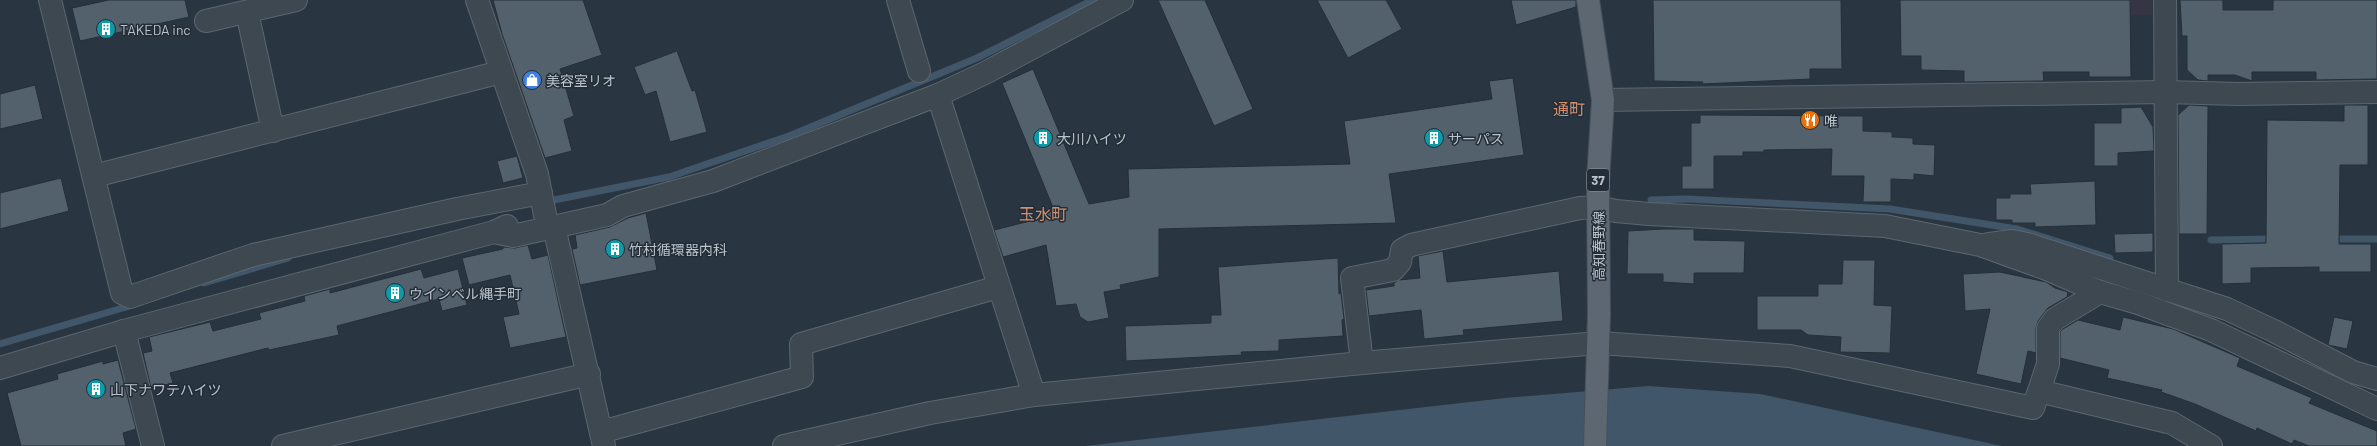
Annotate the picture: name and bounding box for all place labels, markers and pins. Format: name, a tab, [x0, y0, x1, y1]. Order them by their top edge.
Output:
building icon: TAKEDA inc	[95, 18, 117, 40]
place label: TAKEDA inc	[120, 21, 191, 38]
shop icon: 美容室リオ	[521, 69, 543, 91]
place label: 美容室リオ	[546, 72, 616, 89]
restaurant icon: 唯	[1799, 109, 1821, 131]
place label: 唯	[1824, 112, 1838, 129]
building icon: 大川ハイツ	[1032, 127, 1054, 149]
building icon: サーパス	[1423, 127, 1445, 149]
place label: 大川ハイツ	[1057, 130, 1127, 147]
place label: サーパス	[1448, 130, 1504, 147]
building icon: 竹村循環器内科	[604, 238, 626, 260]
place label: 竹村循環器内科	[629, 241, 727, 258]
building icon: ウインベル縄手町	[384, 282, 406, 304]
place label: ウインベル縄手町	[409, 285, 521, 302]
building icon: 山下ナワテハイツ	[85, 378, 107, 400]
place label: 山下ナワテハイツ	[110, 381, 221, 398]

